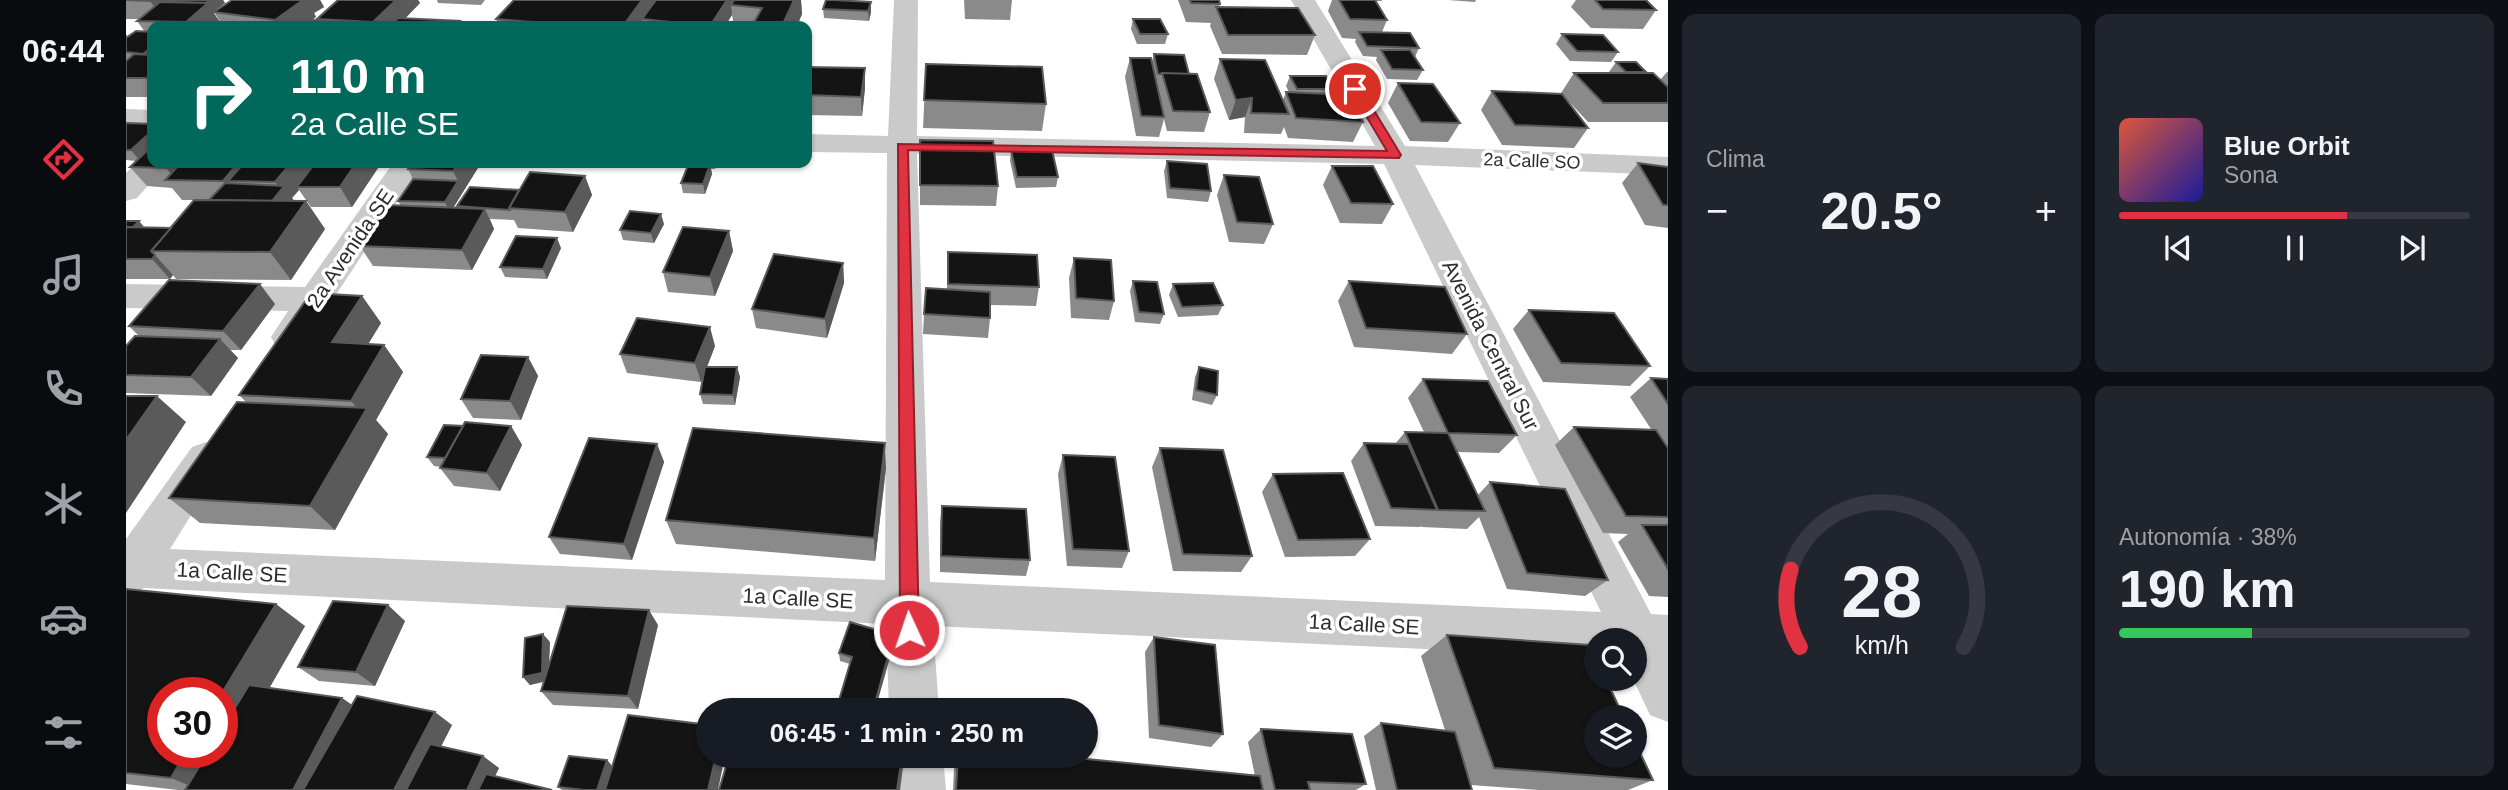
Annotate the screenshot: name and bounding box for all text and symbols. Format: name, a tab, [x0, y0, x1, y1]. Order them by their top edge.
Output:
text: 06:44	[22, 33, 104, 69]
icon: right	[175, 49, 266, 140]
text: 110 m	[290, 49, 426, 103]
pin	[1325, 59, 1385, 119]
icon: arrive	[1336, 70, 1374, 108]
text: 2a Calle SE	[290, 106, 459, 142]
text: Blue Orbit	[2224, 131, 2350, 161]
icon: directions	[39, 135, 88, 184]
text: Clima	[1706, 146, 1765, 172]
street label: 2a Calle SO	[1483, 149, 1581, 173]
text: Sona	[2224, 162, 2278, 188]
text: 20.5°	[1820, 182, 1943, 240]
street label: 2a Avenida SE	[302, 185, 398, 311]
text: −	[1706, 190, 1728, 232]
text: +	[2035, 190, 2057, 232]
icon: previous	[2159, 229, 2197, 267]
icon: pause	[2276, 229, 2314, 267]
icon: next	[2393, 229, 2431, 267]
icon: music	[39, 250, 88, 299]
street label: Avenida Central Sur	[1438, 256, 1544, 434]
icon: phone	[39, 364, 88, 413]
icon: climate	[39, 479, 88, 528]
text: Autonomía · 38%	[2119, 524, 2297, 550]
text: 28	[1841, 551, 1922, 632]
street label: 1a Calle SE	[176, 558, 288, 586]
text: 190 km	[2119, 560, 2295, 618]
street label: 1a Calle SE	[742, 584, 854, 612]
position arrow	[872, 593, 946, 667]
icon: car	[39, 594, 88, 643]
street label: 1a Calle SE	[1308, 610, 1420, 638]
map controls	[1584, 628, 1647, 768]
button: search	[1584, 628, 1647, 691]
text: km/h	[1854, 631, 1909, 659]
speed limit sign: 30	[147, 677, 238, 768]
button: layers	[1584, 705, 1647, 768]
icon: filters	[39, 708, 88, 757]
text: 06:45 · 1 min · 250 m	[770, 718, 1024, 748]

